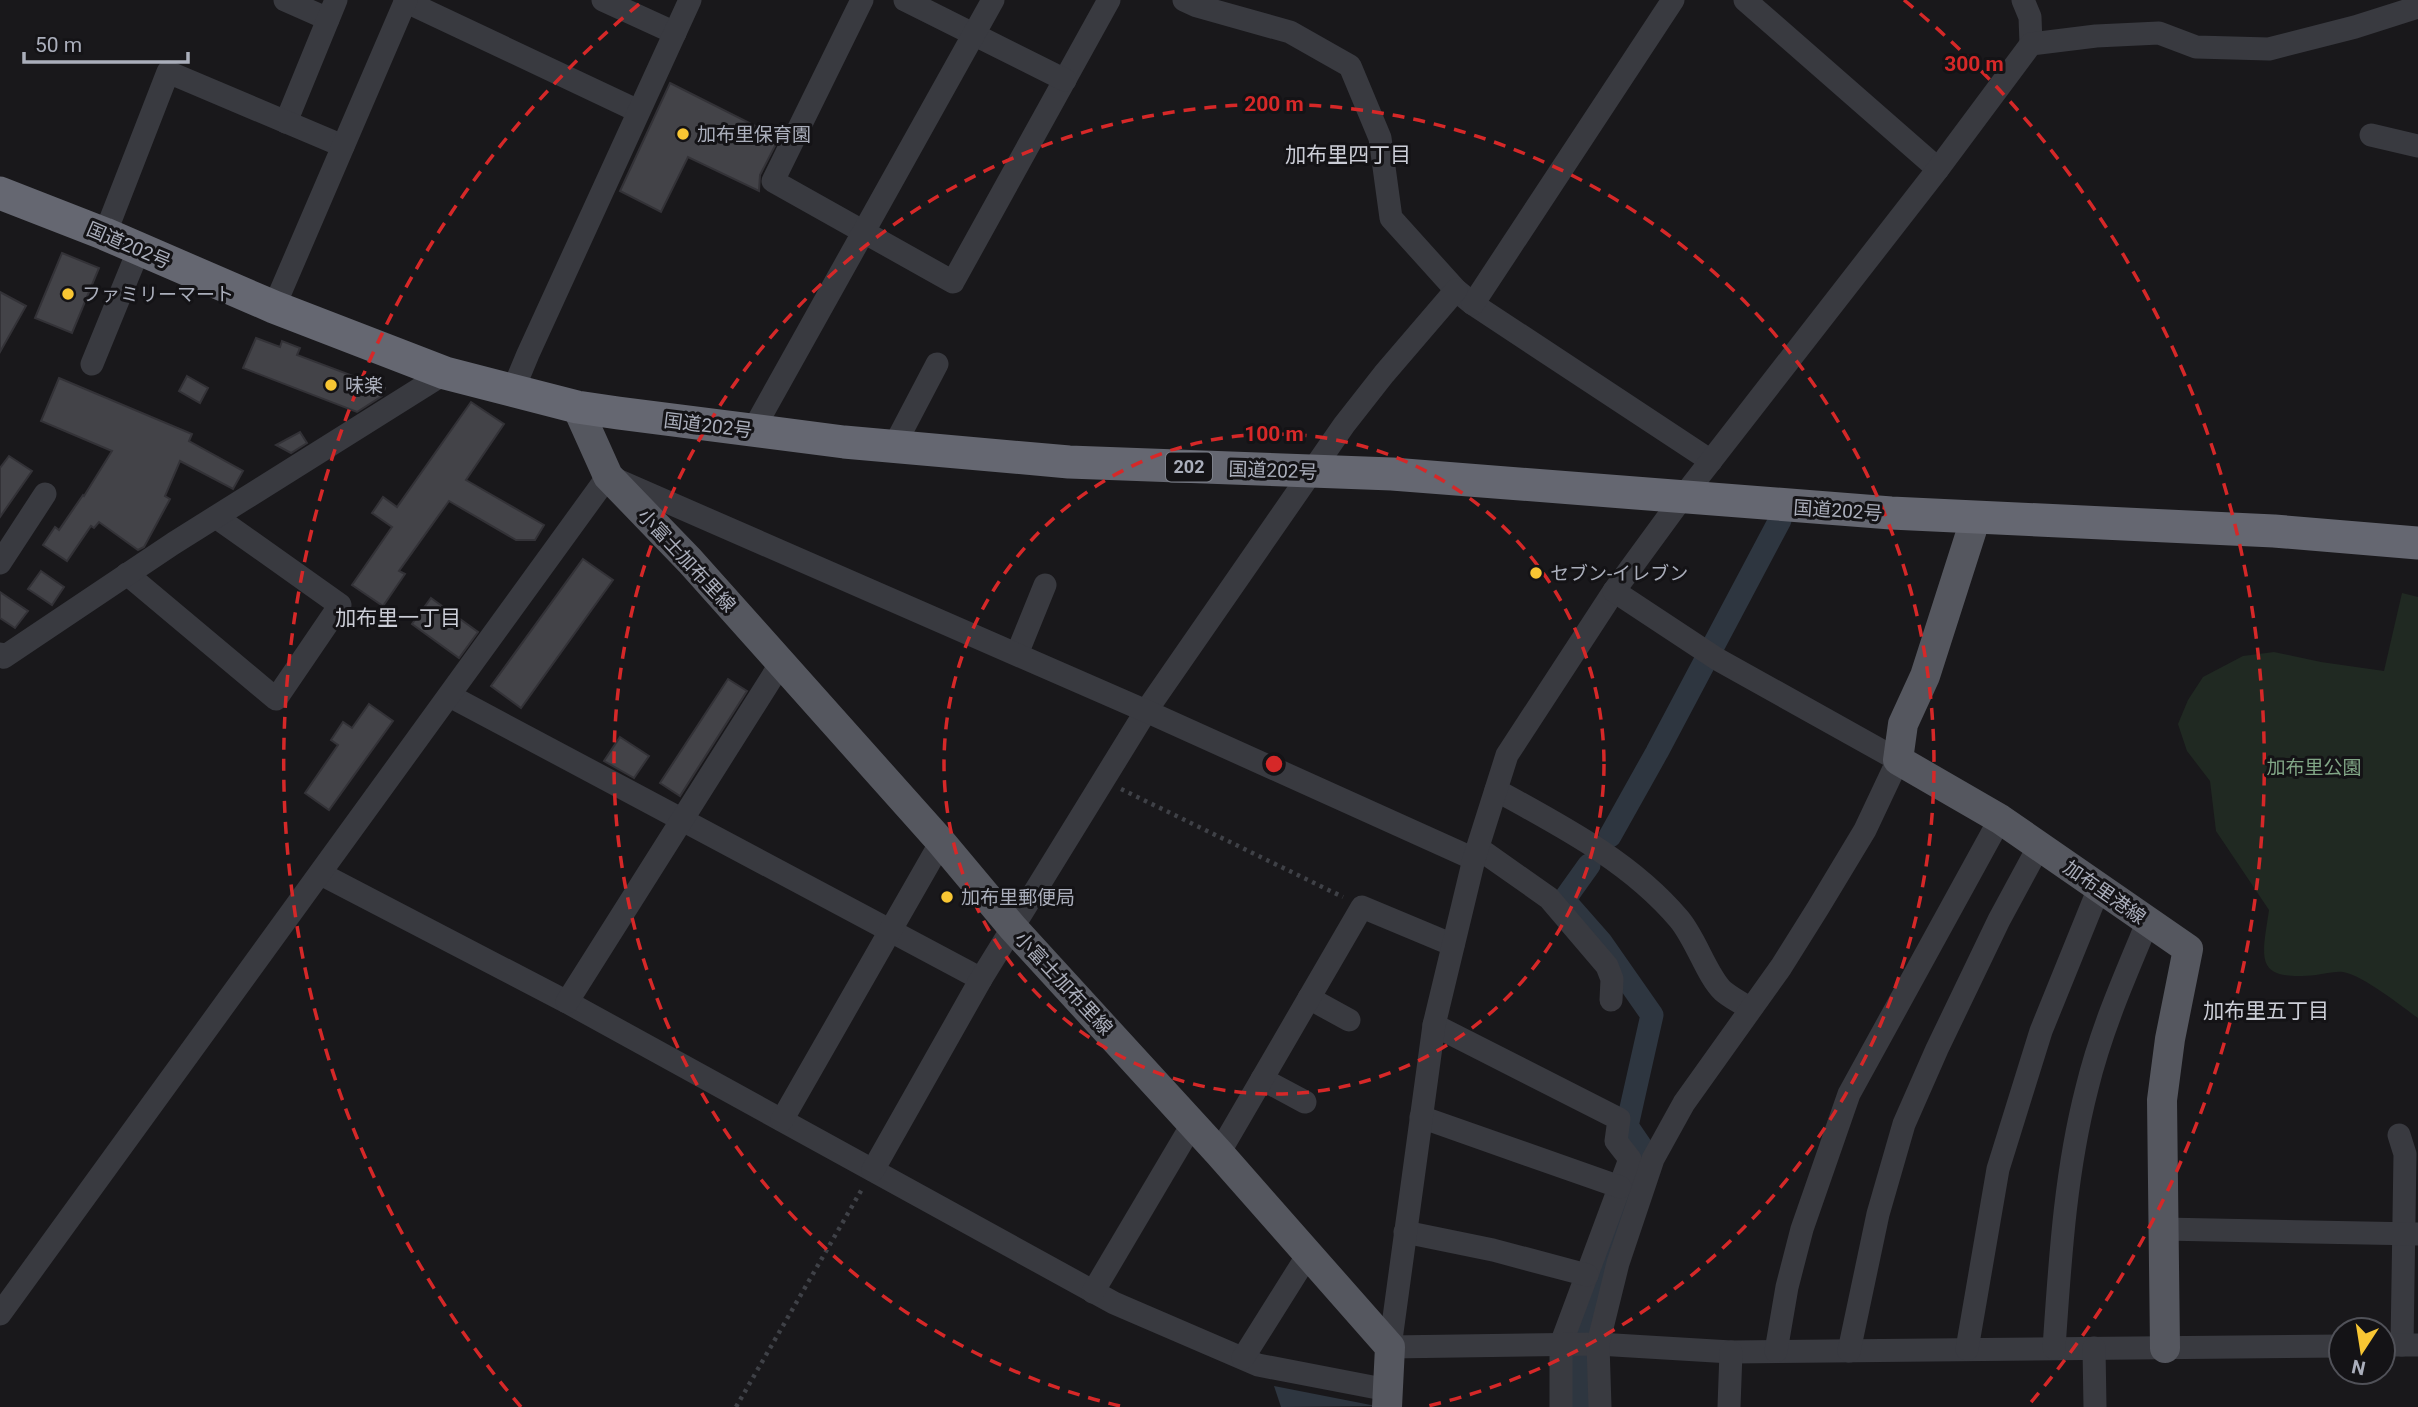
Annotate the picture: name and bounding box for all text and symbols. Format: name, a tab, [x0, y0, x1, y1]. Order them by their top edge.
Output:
scale bar	[24, 21, 189, 65]
text: 50 m	[35, 33, 82, 57]
text: 300 m	[1944, 52, 2004, 76]
text: 200 m	[1244, 92, 1304, 116]
place label: 加布里保育園	[697, 123, 811, 146]
marker: 加布里保育園	[675, 126, 691, 142]
district label: 加布里四丁目	[1285, 143, 1411, 167]
street label: 国道202号	[83, 217, 174, 273]
place label: ファミリーマート	[82, 283, 234, 306]
marker: ファミリーマート	[60, 286, 76, 302]
place label: 味楽	[345, 374, 383, 397]
marker: 味楽	[323, 377, 339, 393]
street label: 国道202号	[662, 409, 754, 442]
text: 100 m	[1244, 422, 1304, 446]
road number: 202	[1166, 452, 1212, 481]
street label: 国道202号	[1228, 457, 1318, 484]
street label: 国道202号	[1793, 496, 1883, 525]
street label: 小富士加布里線	[633, 504, 740, 617]
place label: セブン-イレブン	[1550, 562, 1688, 585]
marker: セブン-イレブン	[1528, 565, 1544, 581]
district label: 加布里一丁目	[335, 606, 461, 630]
centre of rings	[1262, 752, 1286, 776]
park label: 加布里公園	[2266, 756, 2362, 779]
street label: 加布里港線	[2059, 856, 2150, 929]
place label: 加布里郵便局	[961, 886, 1075, 909]
marker: 加布里郵便局	[939, 889, 955, 905]
street label: 小富士加布里線	[1010, 927, 1117, 1040]
district label: 加布里五丁目	[2203, 999, 2329, 1023]
north arrow	[2327, 1316, 2397, 1386]
text: N	[2350, 1354, 2368, 1380]

